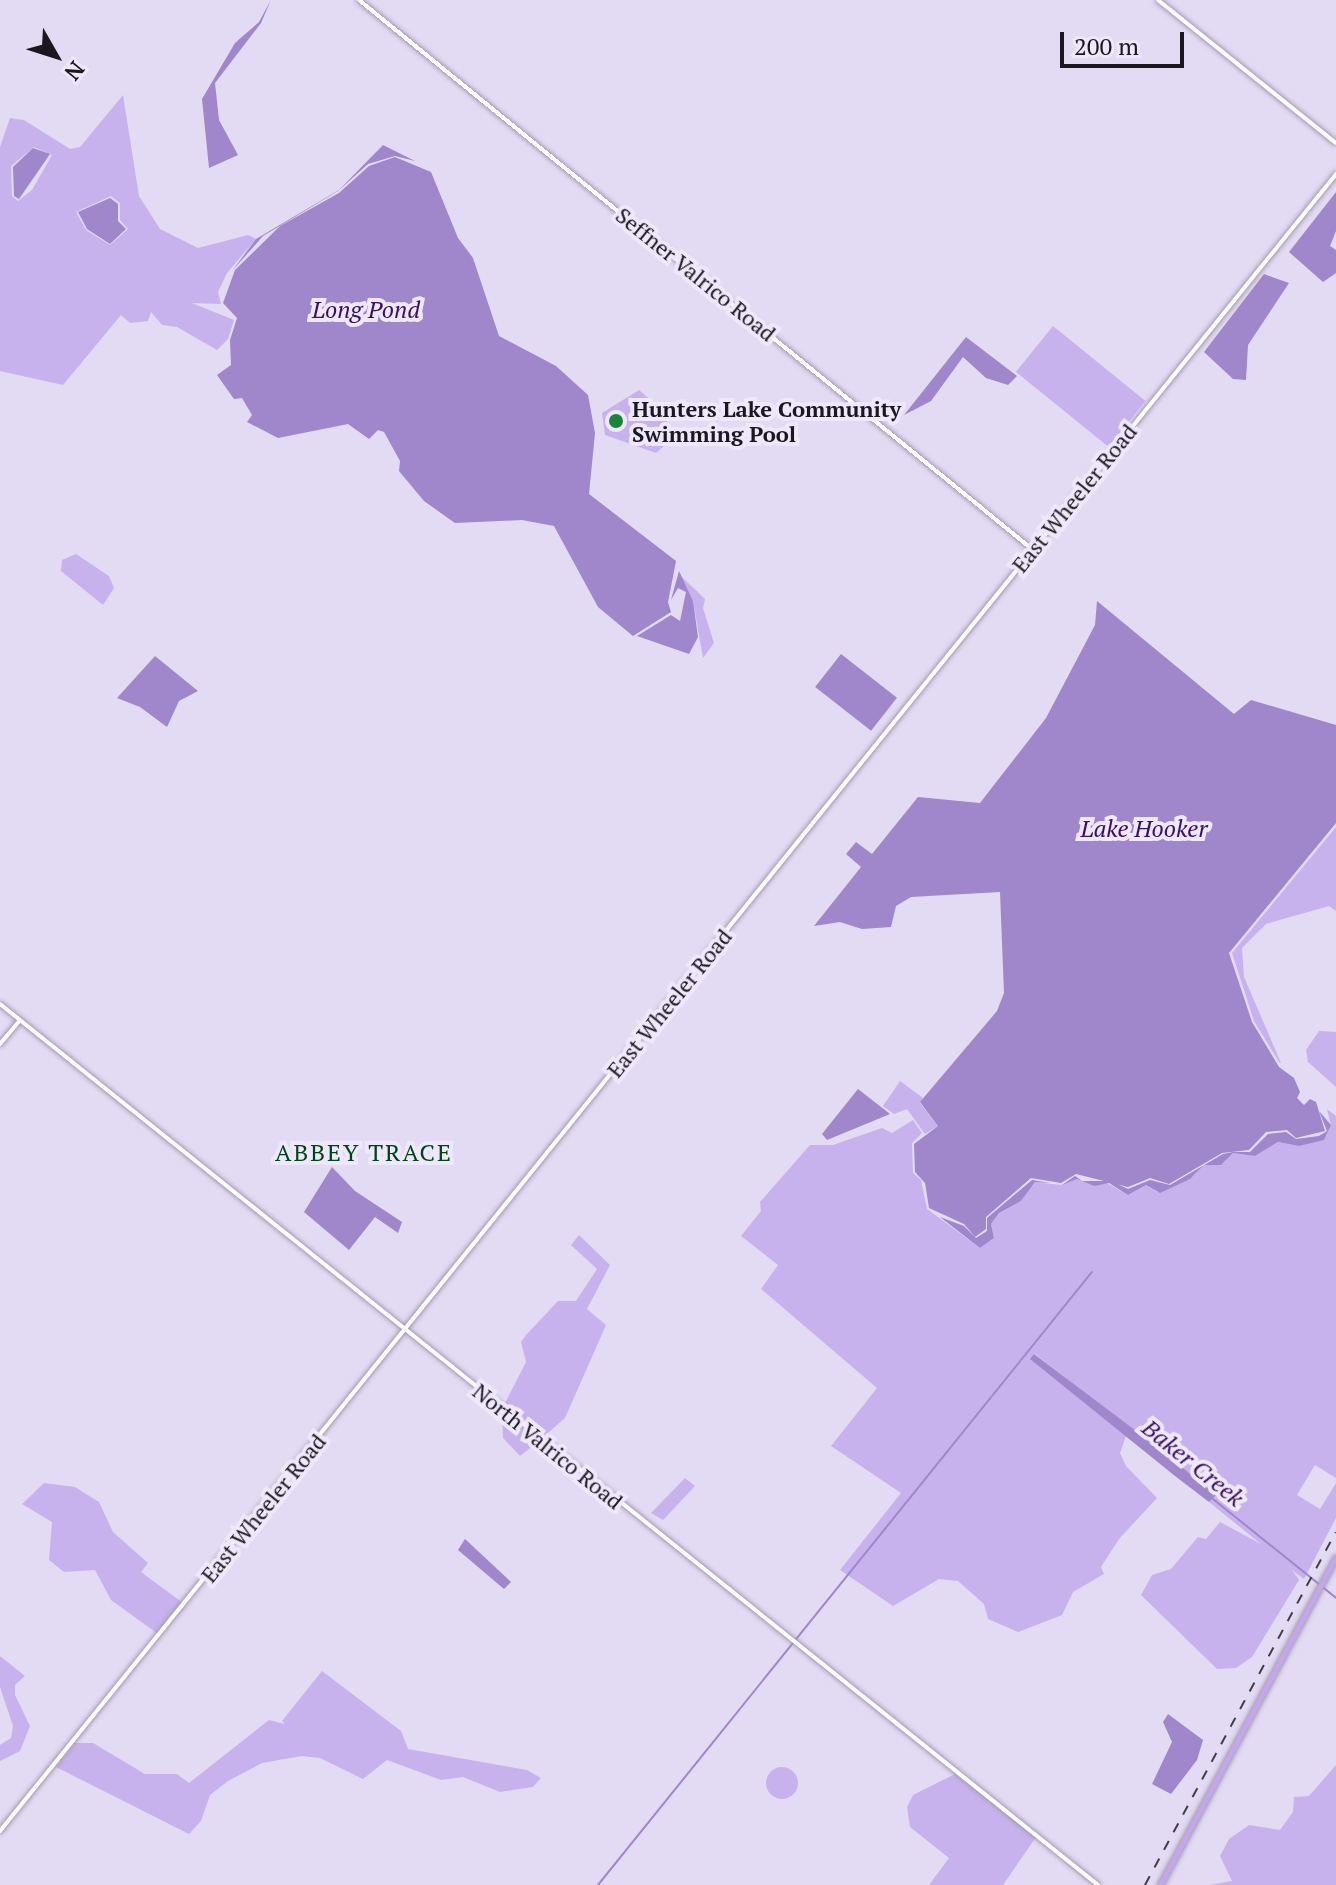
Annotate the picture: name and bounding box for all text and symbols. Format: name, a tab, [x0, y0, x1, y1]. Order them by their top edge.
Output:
north arrow	[16, 16, 96, 96]
scale bar	[1064, 16, 1188, 66]
text: 200 m	[1074, 30, 1139, 62]
text: N	[59, 56, 92, 87]
street label: Seffner Valrico Road	[611, 201, 781, 347]
water label: Long Pond	[312, 296, 420, 324]
place label: Hunters Lake Community Swimming Pool	[632, 395, 901, 446]
marker: Hunters Lake Community Swimming Pool	[607, 412, 625, 430]
street label: East Wheeler Road	[1006, 419, 1142, 577]
water label: Lake Hooker	[1081, 815, 1207, 843]
street label: East Wheeler Road	[601, 924, 737, 1082]
district label: ABBEY TRACE	[275, 1139, 453, 1167]
street label: North Valrico Road	[468, 1377, 628, 1515]
water label: Baker Creek	[1136, 1413, 1250, 1513]
street label: East Wheeler Road	[195, 1429, 331, 1587]

